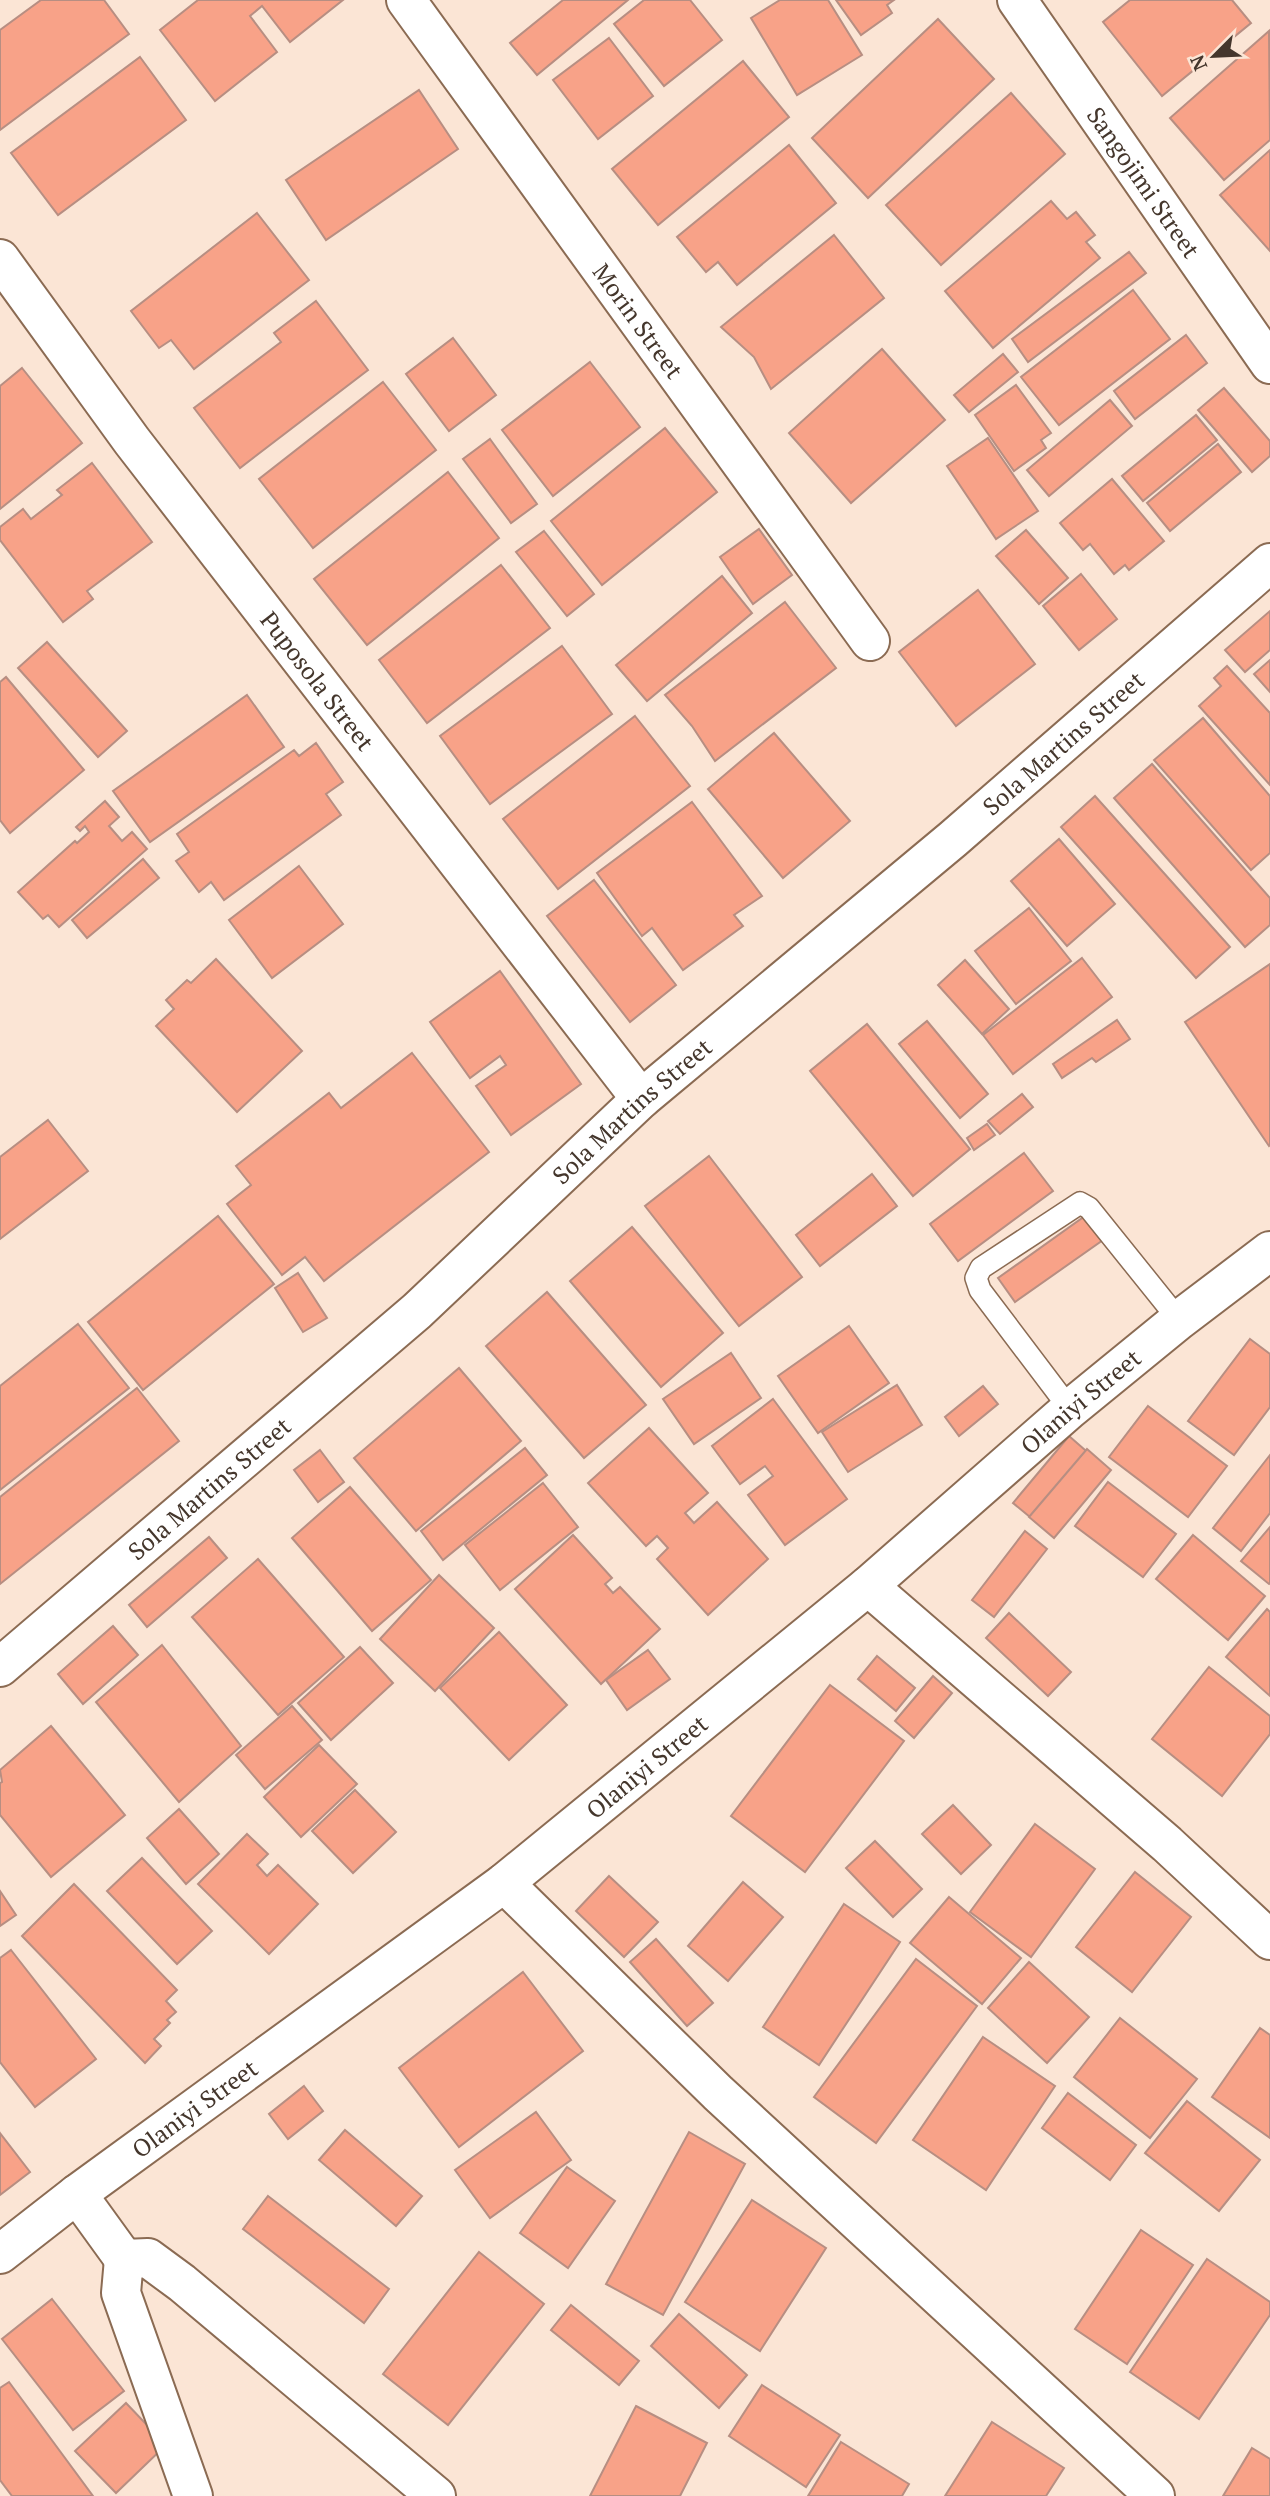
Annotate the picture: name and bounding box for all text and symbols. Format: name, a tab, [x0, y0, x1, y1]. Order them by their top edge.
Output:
north arrow	[1179, 21, 1249, 91]
text: N	[1183, 51, 1212, 75]
street label: Sangojimi Street	[1080, 100, 1207, 264]
street label: Morin Street	[586, 257, 691, 385]
street label: Puposola Street	[253, 605, 382, 757]
street label: Sola Martins Street	[976, 664, 1151, 822]
street label: Sola Martins Street	[545, 1031, 718, 1191]
street label: Olaniyi Street	[1013, 1342, 1147, 1461]
street label: Sola Martins Street	[121, 1410, 297, 1567]
street label: Olaniyi Street	[579, 1707, 714, 1826]
street label: Olaniyi Street	[125, 2052, 264, 2165]

